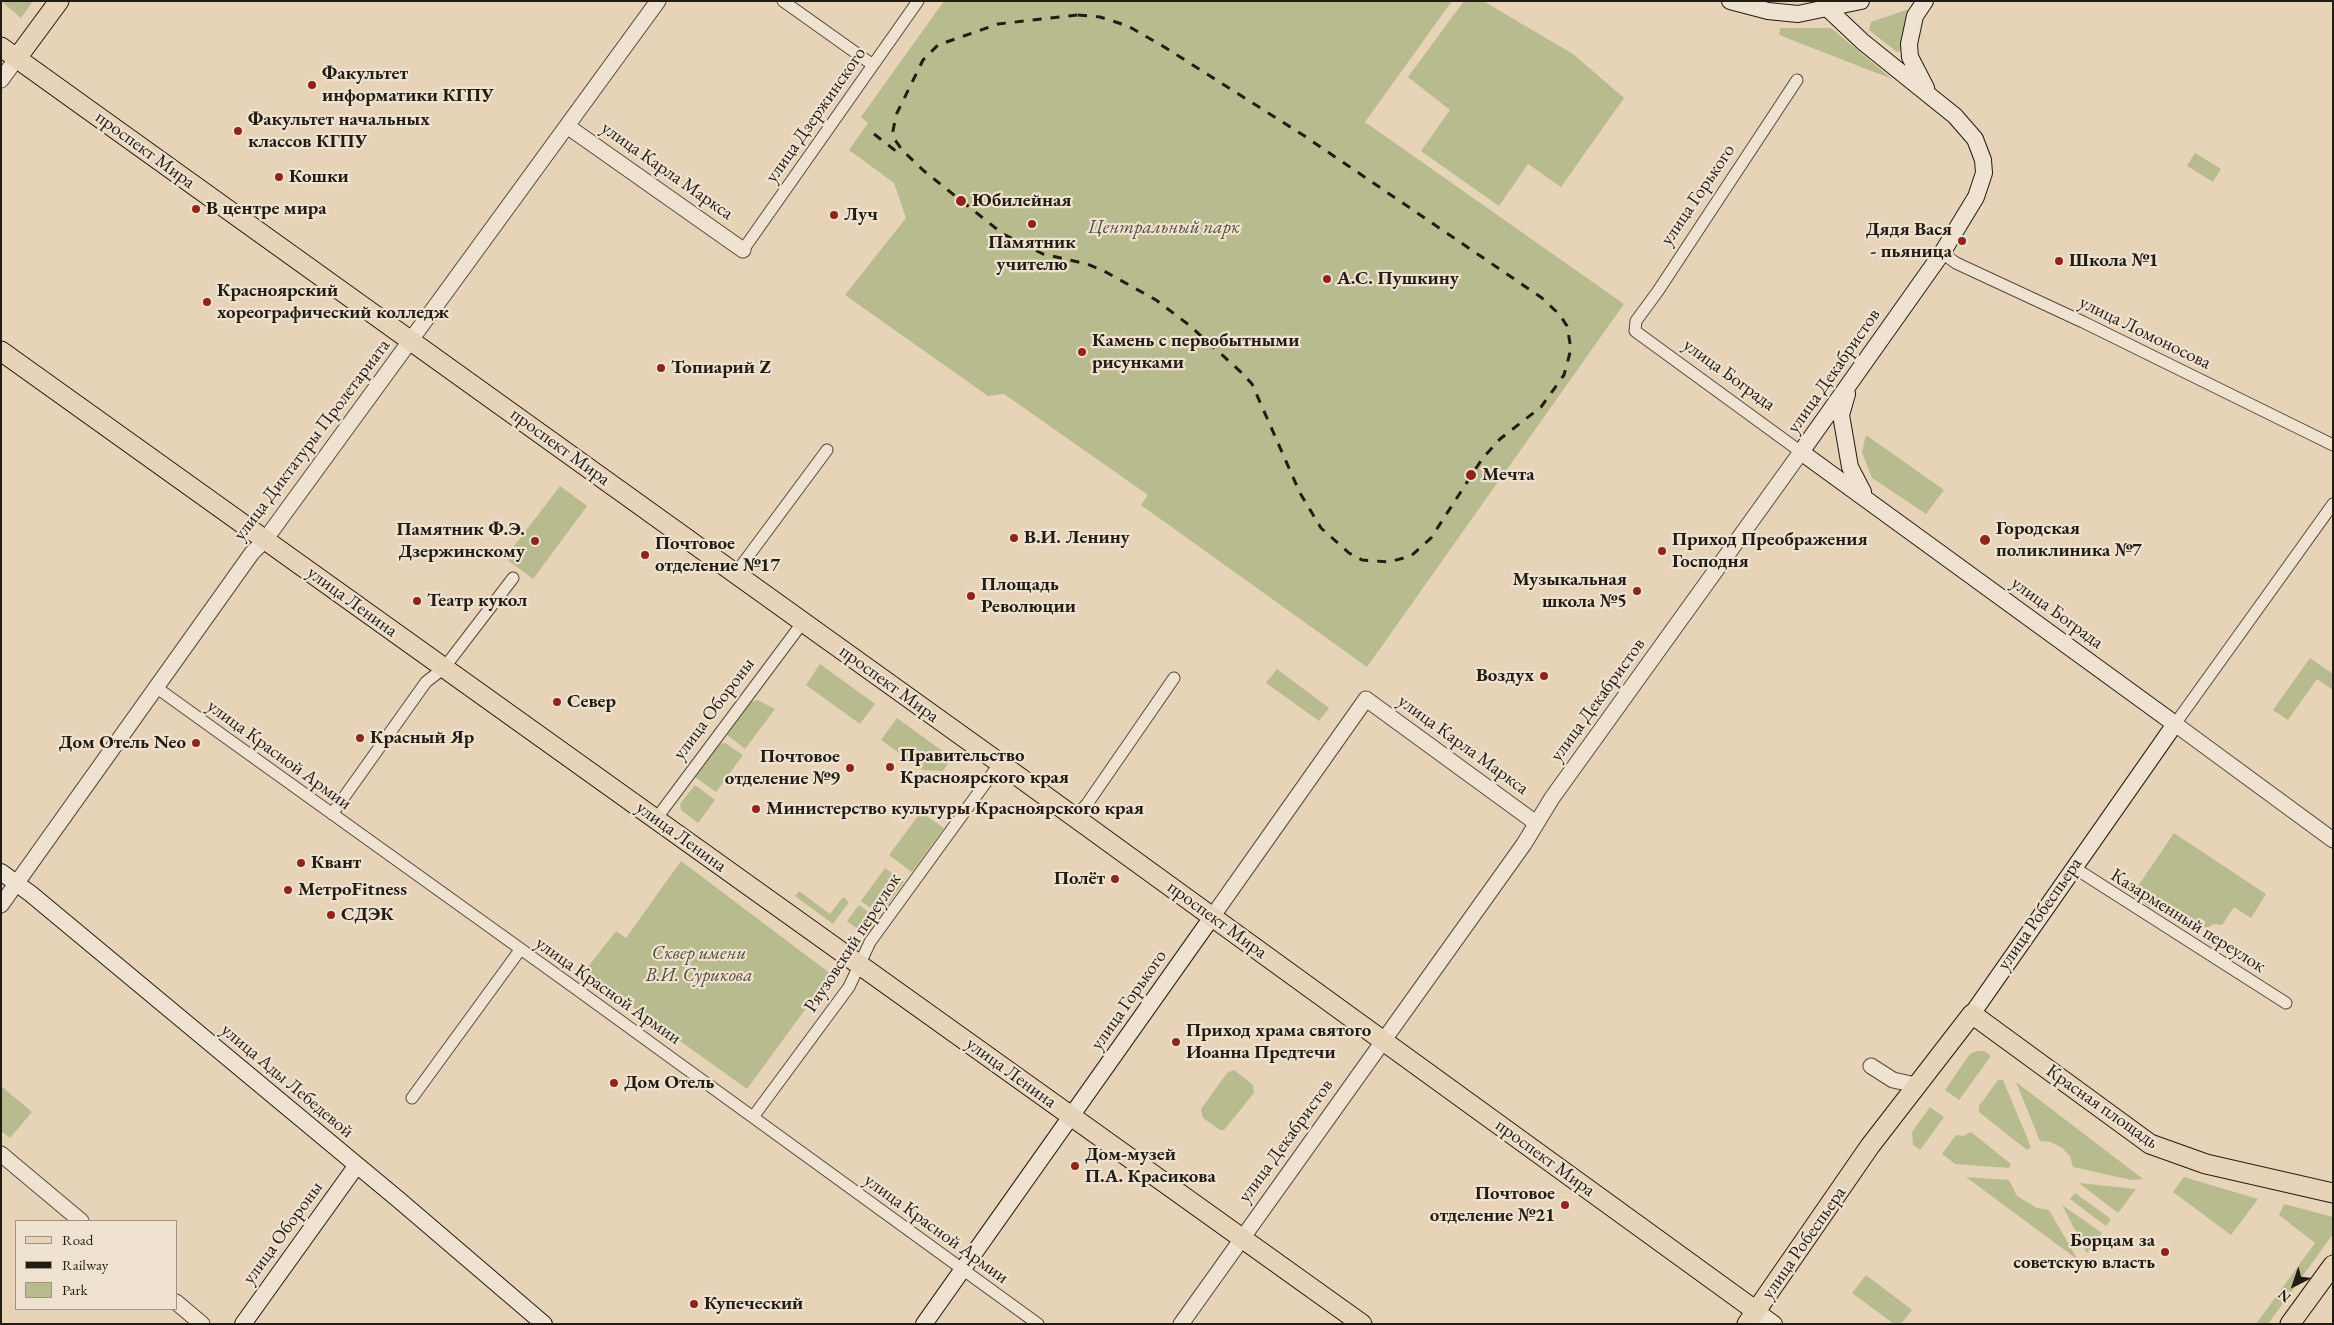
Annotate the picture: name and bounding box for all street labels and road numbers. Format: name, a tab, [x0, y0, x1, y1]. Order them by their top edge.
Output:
street label: улица Дзержинского	[761, 43, 871, 187]
street label: проспект Мира	[91, 106, 199, 194]
street label: улица Карла Маркса	[597, 117, 737, 225]
street label: улица Горького	[1656, 140, 1740, 250]
street label: улица Ломоносова	[2075, 291, 2215, 375]
street label: улица Декабристов	[1783, 304, 1885, 438]
street label: улица Бограда	[1678, 334, 1780, 416]
street label: улица Диктатуры Пролетариата	[229, 335, 395, 545]
street label: проспект Мира	[506, 403, 614, 491]
street label: улица Ленина	[302, 561, 402, 643]
street label: улица Бограда	[2006, 572, 2108, 654]
street label: улица Декабристов	[1546, 634, 1650, 766]
street label: проспект Мира	[835, 640, 943, 728]
street label: улица Обороны	[668, 653, 760, 765]
street label: улица Карла Маркса	[1393, 690, 1533, 800]
street label: улица Красной Армии	[202, 695, 356, 815]
street label: улица Ленина	[631, 796, 731, 878]
street label: улица Робеспьера	[1993, 853, 2087, 975]
street label: Казарменный переулок	[2106, 864, 2270, 978]
street label: Ряузовский переулок	[799, 869, 907, 1017]
street label: проспект Мира	[1163, 876, 1271, 964]
street label: улица Красной Армии	[531, 932, 685, 1050]
street label: улица Горького	[1086, 945, 1172, 1055]
street label: улица Ады Лебедевой	[216, 1019, 358, 1143]
street label: улица Ленина	[961, 1032, 1061, 1114]
street label: Красная площадь	[2041, 1060, 2163, 1154]
street label: улица Декабристов	[1234, 1075, 1338, 1207]
street label: проспект Мира	[1491, 1114, 1599, 1202]
street label: улица Красной Армии	[859, 1169, 1013, 1289]
street label: улица Обороны	[238, 1177, 328, 1289]
street label: улица Робеспьера	[1757, 1182, 1851, 1304]

